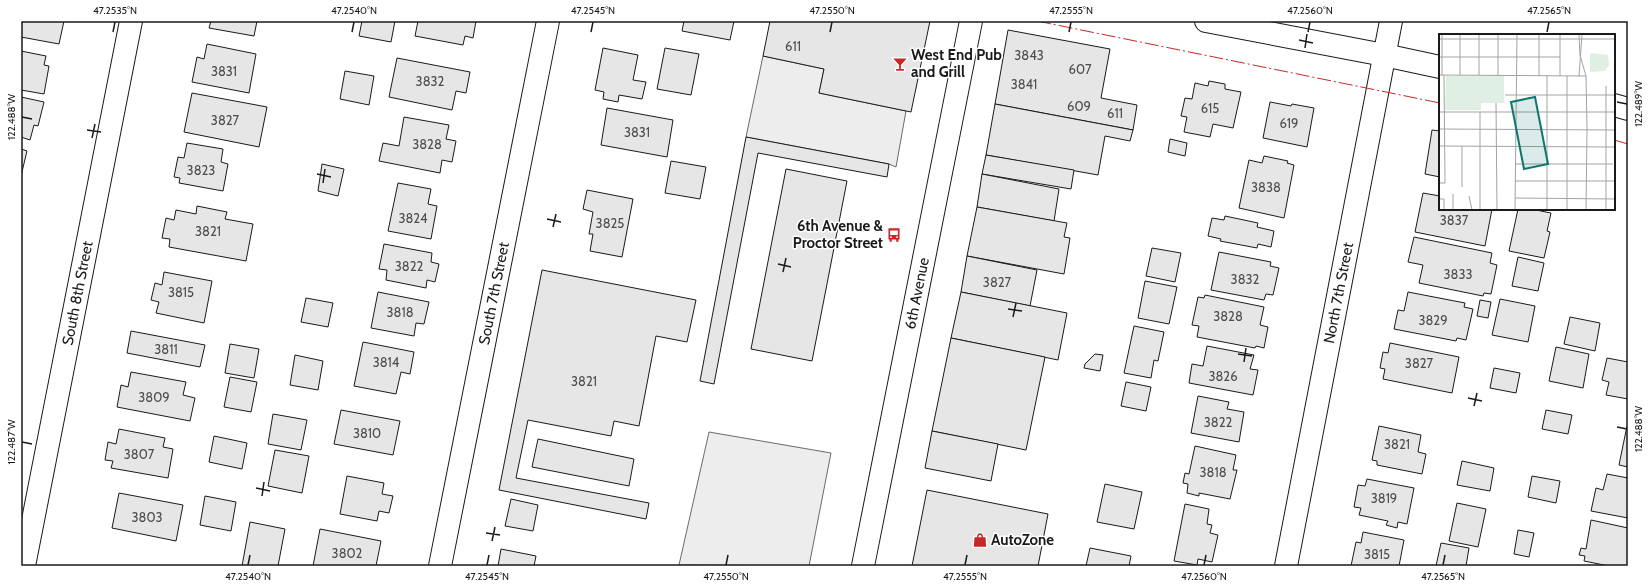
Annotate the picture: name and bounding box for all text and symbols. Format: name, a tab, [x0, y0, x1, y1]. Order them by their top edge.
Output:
text: 47.2535°N	[93, 4, 137, 17]
text: 47.2540°N	[331, 4, 377, 17]
text: 47.2545°N	[571, 4, 615, 17]
text: 47.2550°N	[809, 4, 855, 17]
text: 47.2555°N	[1049, 4, 1093, 17]
text: 47.2560°N	[1287, 4, 1333, 17]
text: 47.2565°N	[1527, 4, 1571, 17]
inset map	[1439, 34, 1615, 210]
house number: 611	[785, 38, 801, 54]
place label: West End Pub and Grill	[911, 46, 1002, 81]
house number: 3843	[1014, 47, 1044, 63]
bar icon: West End Pub and Grill	[892, 56, 908, 72]
house number: 607	[1069, 61, 1092, 77]
house number: 3831	[211, 63, 237, 79]
house number: 3832	[416, 73, 445, 89]
house number: 3841	[1011, 76, 1037, 92]
text: 122.489°W	[1632, 81, 1645, 127]
text: 122.488°W	[5, 93, 18, 140]
house number: 609	[1067, 98, 1091, 114]
house number: 615	[1201, 100, 1219, 116]
house number: 611	[1107, 105, 1123, 121]
house number: 3827	[211, 112, 240, 128]
house number: 619	[1280, 115, 1298, 131]
house number: 3831	[624, 124, 650, 140]
house number: 3828	[412, 136, 442, 152]
house number: 3823	[187, 162, 215, 178]
house number: 3838	[1251, 179, 1281, 195]
house number: 3824	[398, 210, 428, 226]
house number: 3837	[1440, 212, 1469, 228]
house number: 3825	[596, 215, 624, 231]
place label: 6th Avenue & Proctor Street	[793, 217, 884, 252]
house number: 3821	[195, 223, 221, 239]
bus stop icon: 6th Avenue & Proctor Street	[886, 227, 902, 243]
street label: South 8th Street	[59, 240, 97, 347]
street label: South 7th Street	[475, 240, 513, 346]
street label: North 7th Street	[1320, 241, 1357, 345]
street label: 6th Avenue	[901, 256, 933, 331]
house number: 3822	[395, 258, 423, 274]
house number: 3833	[1444, 266, 1472, 282]
house number: 3832	[1231, 271, 1260, 287]
house number: 3827	[983, 274, 1012, 290]
house number: 3815	[168, 284, 194, 300]
house number: 3818	[386, 304, 414, 320]
house number: 3828	[1213, 308, 1243, 324]
house number: 3829	[1418, 312, 1448, 328]
house number: 3811	[154, 341, 178, 357]
house number: 3814	[373, 354, 400, 370]
house number: 3827	[1405, 355, 1434, 371]
house number: 3826	[1208, 368, 1238, 384]
house number: 3821	[571, 373, 597, 389]
house number: 3809	[138, 389, 170, 405]
text: 122.488°W	[1632, 405, 1645, 452]
house number: 3822	[1204, 414, 1232, 430]
text: 122.487°W	[5, 419, 18, 465]
house number: 3810	[353, 425, 381, 441]
house number: 3821	[1384, 436, 1410, 452]
house number: 3807	[124, 446, 155, 462]
house number: 3818	[1199, 464, 1227, 480]
house number: 3819	[1371, 490, 1397, 506]
house number: 3803	[131, 509, 163, 525]
place label: AutoZone	[991, 531, 1054, 549]
shop icon: AutoZone	[972, 532, 988, 548]
house number: 3802	[332, 545, 363, 561]
house number: 3815	[1364, 546, 1390, 562]
text: 47.2540°N	[225, 570, 271, 583]
text: 47.2545°N	[465, 570, 509, 583]
text: 47.2550°N	[703, 570, 749, 583]
text: 47.2555°N	[943, 570, 987, 583]
text: 47.2560°N	[1181, 570, 1227, 583]
text: 47.2565°N	[1421, 570, 1465, 583]

